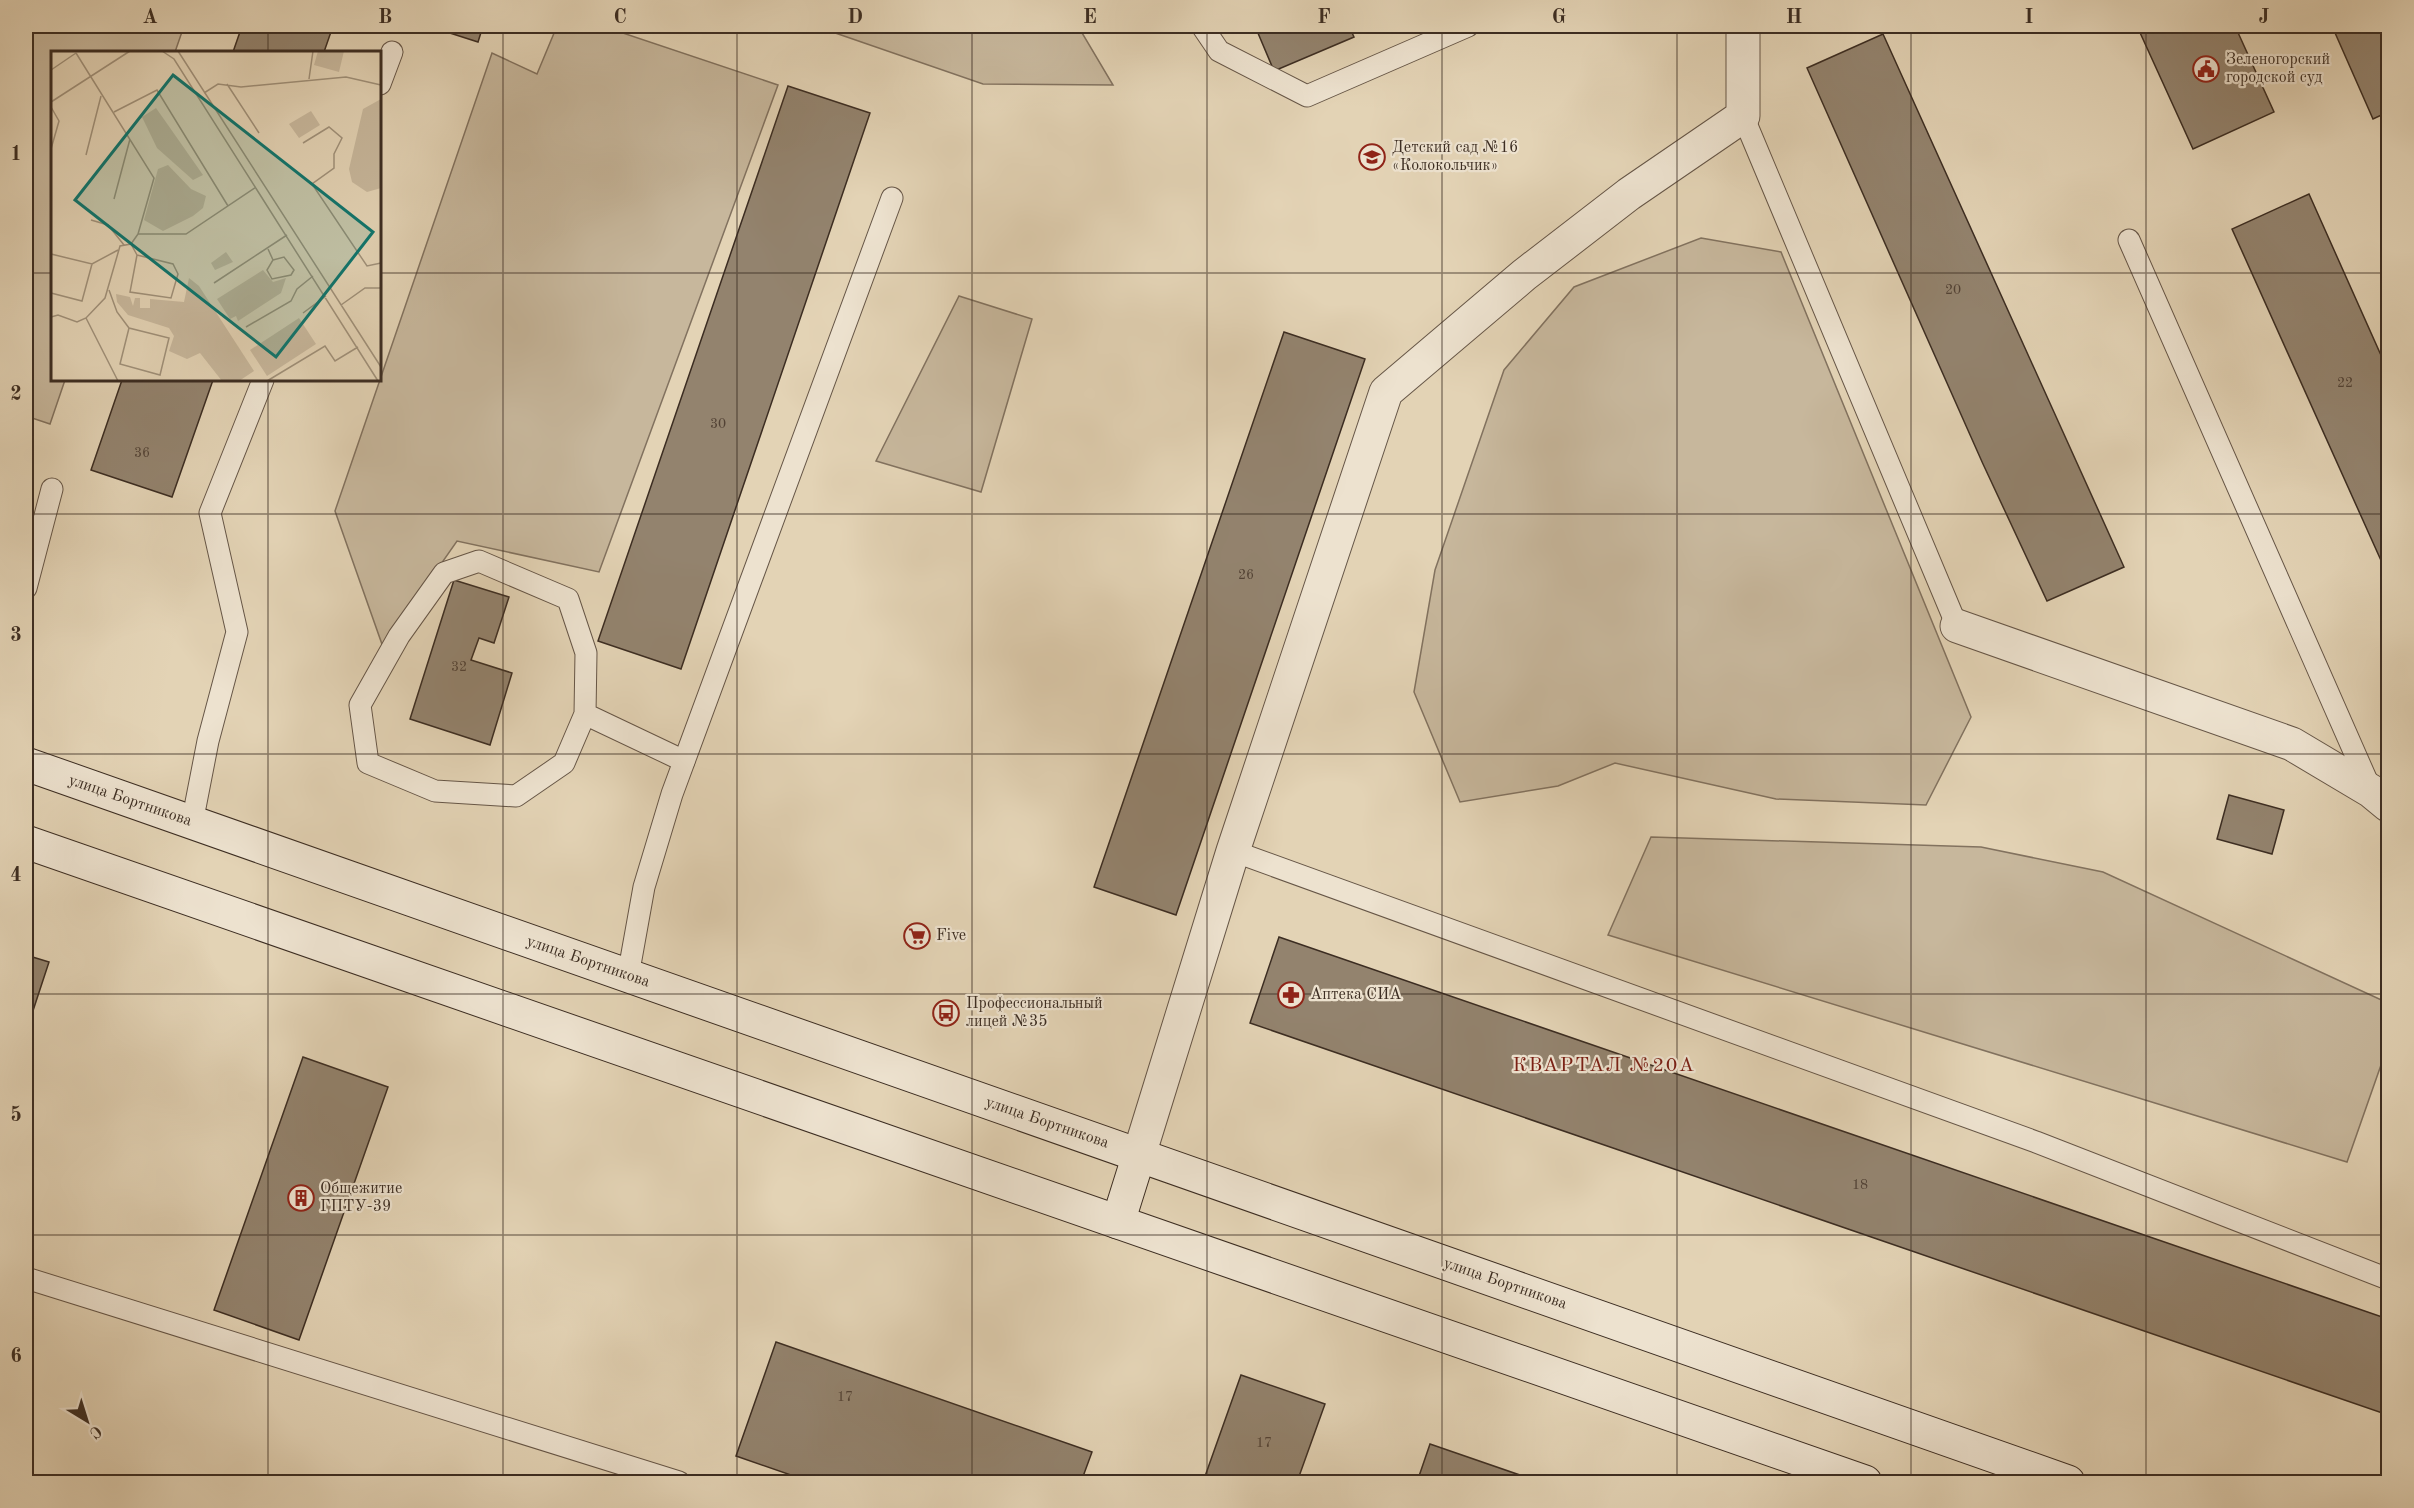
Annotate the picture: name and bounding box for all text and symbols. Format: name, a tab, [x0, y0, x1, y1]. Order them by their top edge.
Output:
text: A	[142, 8, 158, 28]
text: B	[378, 8, 392, 28]
text: C	[613, 8, 627, 28]
text: D	[847, 8, 863, 28]
text: E	[1083, 8, 1097, 28]
text: F	[1317, 8, 1331, 28]
text: G	[1552, 8, 1566, 28]
text: H	[1786, 8, 1802, 28]
text: I	[2025, 8, 2033, 28]
text: J	[2259, 8, 2270, 28]
inset map	[51, 51, 381, 381]
place label: Зеленогорский городской суд	[2226, 52, 2330, 86]
public building icon: Зеленогорский городской суд	[2191, 54, 2221, 84]
place label: Детский сад №16 «Колокольчик»	[1392, 140, 1518, 174]
school or university icon: Детский сад №16 «Колокольчик»	[1357, 142, 1387, 172]
text: 1	[10, 145, 22, 165]
house number: 20	[1945, 283, 1961, 297]
house number: 22	[2337, 376, 2353, 390]
text: 2	[10, 385, 22, 405]
house number: 30	[710, 417, 726, 431]
house number: 36	[134, 446, 150, 460]
house number: 26	[1238, 568, 1254, 582]
text: 3	[10, 626, 22, 646]
house number: 32	[451, 660, 467, 674]
street label: улица Бортникова	[66, 772, 194, 830]
text: 4	[10, 866, 22, 886]
supermarket icon: Five	[902, 921, 932, 951]
place label: Five	[936, 928, 966, 944]
street label: улица Бортникова	[524, 933, 652, 991]
pharmacy icon: Аптека СИА	[1276, 980, 1306, 1010]
place label: Аптека СИА	[1310, 987, 1402, 1003]
place label: Профессиональный лицей №35	[966, 996, 1103, 1030]
bus stop icon: Профессиональный лицей №35	[931, 998, 961, 1028]
district label: КВАРТАЛ №20А	[1512, 1056, 1696, 1076]
street label: улица Бортникова	[983, 1094, 1111, 1152]
text: 5	[10, 1105, 22, 1126]
house number: 18	[1852, 1178, 1868, 1192]
place label: Общежитие ГПТУ-39	[320, 1181, 402, 1215]
building icon: Общежитие ГПТУ-39	[286, 1183, 316, 1213]
street label: улица Бортникова	[1441, 1255, 1569, 1313]
text: 6	[10, 1347, 22, 1367]
house number: 17	[837, 1390, 853, 1404]
north arrow	[57, 1391, 117, 1451]
text: С	[86, 1422, 104, 1441]
house number: 17	[1256, 1436, 1272, 1450]

